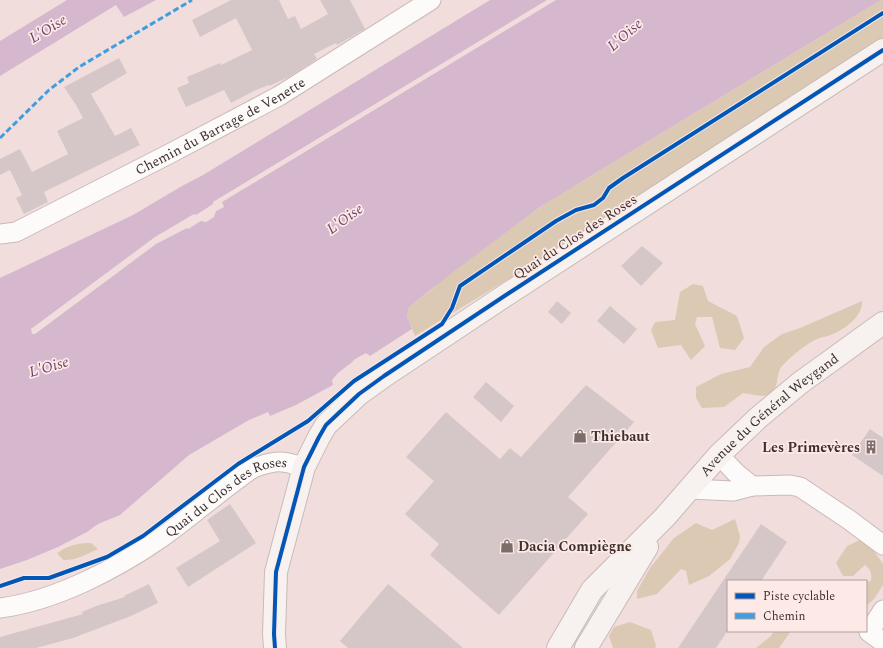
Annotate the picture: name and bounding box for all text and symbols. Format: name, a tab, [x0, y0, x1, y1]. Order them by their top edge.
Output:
water label: L'Oise	[25, 9, 72, 49]
water label: L'Oise	[602, 13, 648, 57]
street label: Chemin du Barrage de Venette	[131, 72, 309, 180]
street label: Quai du Clos des Roses	[509, 189, 641, 285]
water label: L'Oise	[322, 198, 368, 240]
street label: Avenue du Général Weygand	[695, 348, 843, 481]
water label: L'Oise	[26, 350, 72, 384]
place label: Thiebaut	[591, 426, 651, 447]
shop icon: Thiebaut	[572, 428, 588, 444]
place label: Les Primevères	[762, 437, 860, 458]
building icon: Les Primevères	[863, 439, 879, 455]
street label: Quai du Clos des Roses	[160, 451, 289, 543]
place label: Dacia Compiègne	[518, 536, 632, 557]
shop icon: Dacia Compiègne	[499, 538, 515, 554]
legend	[727, 580, 867, 632]
text: Piste cyclable	[763, 587, 835, 606]
text: Chemin	[763, 607, 806, 626]

